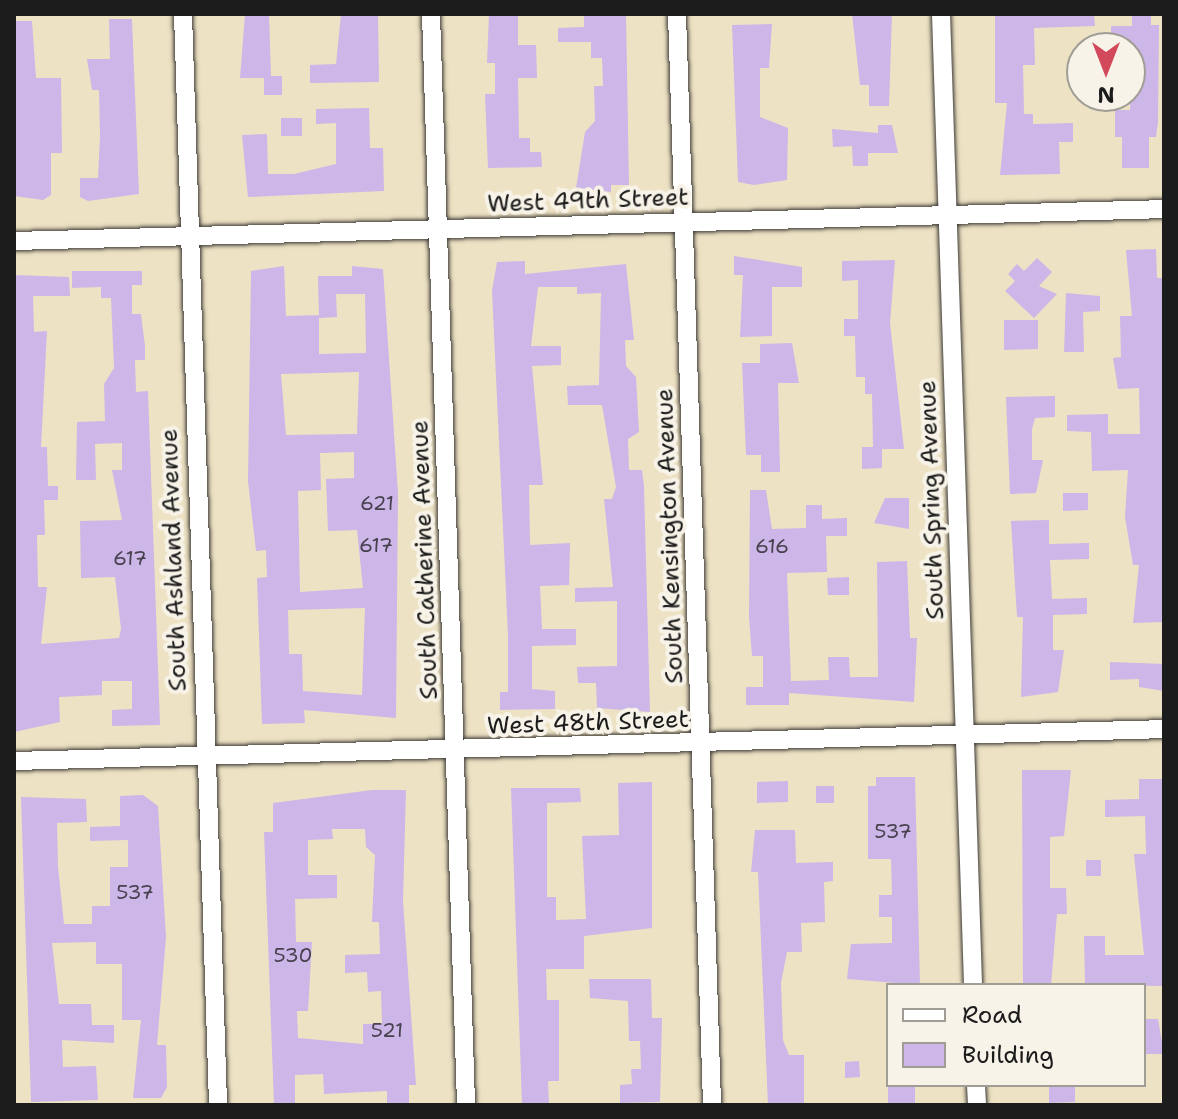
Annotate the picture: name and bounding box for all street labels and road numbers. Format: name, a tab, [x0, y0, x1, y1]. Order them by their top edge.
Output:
street label: West 49th Street	[487, 183, 689, 219]
street label: South Spring Avenue	[913, 380, 951, 620]
street label: South Kensington Avenue	[650, 388, 690, 684]
street label: South Catherine Avenue	[406, 420, 444, 700]
street label: South Ashland Avenue	[155, 428, 193, 692]
street label: West 48th Street	[487, 705, 689, 741]

